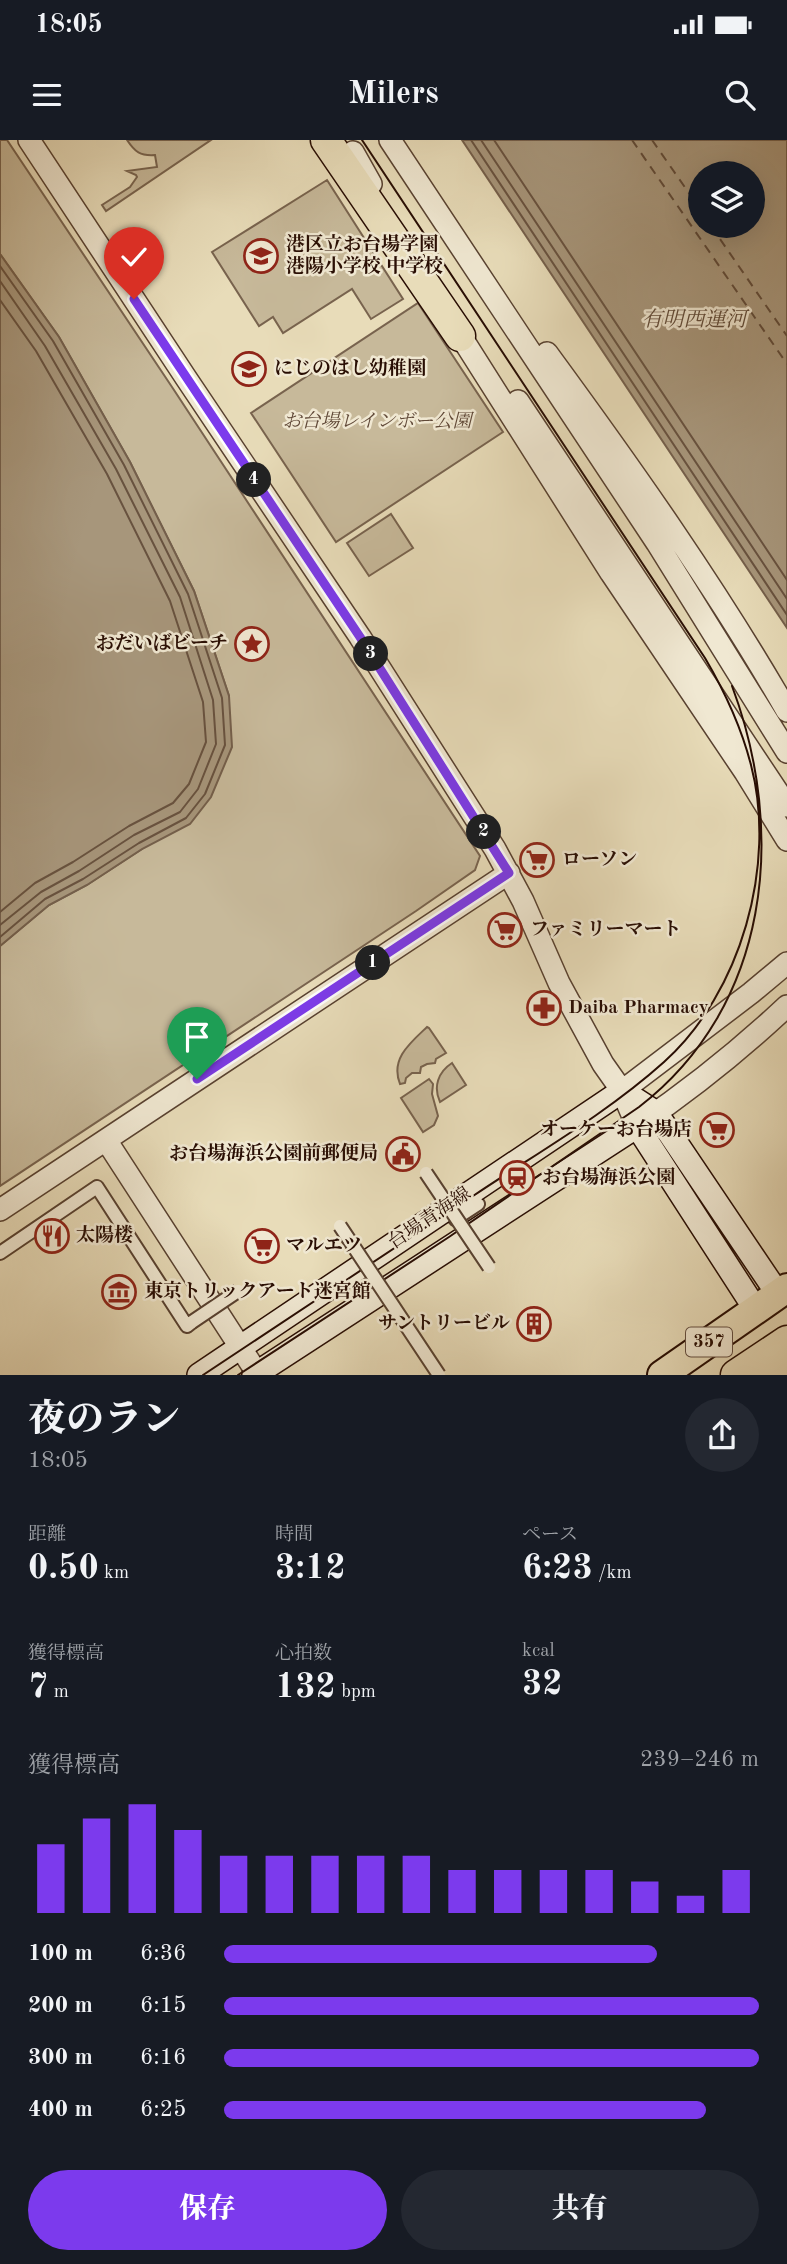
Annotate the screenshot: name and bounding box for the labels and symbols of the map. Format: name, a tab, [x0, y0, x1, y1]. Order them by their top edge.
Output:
pin	[104, 227, 164, 299]
place label: 港区立お台場学園 港陽小学校 中学校	[286, 233, 443, 277]
school or university icon: 港区立お台場学園 港陽小学校 中学校	[242, 237, 280, 275]
water label: 有明西運河	[642, 308, 750, 331]
school or university icon: にじのはし幼稚園	[230, 350, 268, 388]
place label: にじのはし幼稚園	[274, 357, 426, 379]
park label: お台場レインボー公園	[282, 410, 475, 432]
pin: 4	[236, 462, 272, 498]
place icon: おだいばビーチ	[233, 625, 271, 663]
place label: おだいばビーチ	[96, 632, 228, 654]
pin: 3	[354, 636, 388, 672]
pin: 2	[466, 814, 502, 850]
supermarket icon: ローソン	[518, 841, 556, 879]
place label: ローソン	[562, 850, 637, 870]
supermarket icon: ファミリーマート	[486, 911, 524, 949]
place label: ファミリーマート	[530, 919, 682, 940]
pin: 1	[356, 946, 390, 980]
pharmacy icon: Daiba Pharmacy	[525, 989, 563, 1027]
place label: Daiba Pharmacy	[568, 999, 709, 1018]
pin	[167, 1007, 227, 1079]
supermarket icon: オーケーお台場店	[698, 1111, 736, 1149]
place label: オーケーお台場店	[540, 1118, 692, 1140]
public building icon: お台場海浜公園前郵便局	[384, 1135, 422, 1173]
place label: お台場海浜公園前郵便局	[169, 1142, 378, 1164]
station icon: お台場海浜公園	[498, 1159, 536, 1197]
place label: お台場海浜公園	[542, 1166, 675, 1188]
street label: 台場青海線	[384, 1182, 475, 1253]
restaurant icon: 太陽楼	[33, 1217, 71, 1255]
place label: 太陽楼	[76, 1224, 133, 1246]
supermarket icon: マルエツ	[243, 1227, 281, 1265]
place label: マルエツ	[286, 1237, 362, 1256]
museum icon: 東京トリックアート迷宮館	[100, 1273, 138, 1311]
place label: 東京トリックアート迷宮館	[144, 1280, 371, 1302]
building icon: サントリービル	[515, 1305, 553, 1343]
place label: サントリービル	[378, 1313, 510, 1334]
road number: 357	[686, 1328, 732, 1357]

